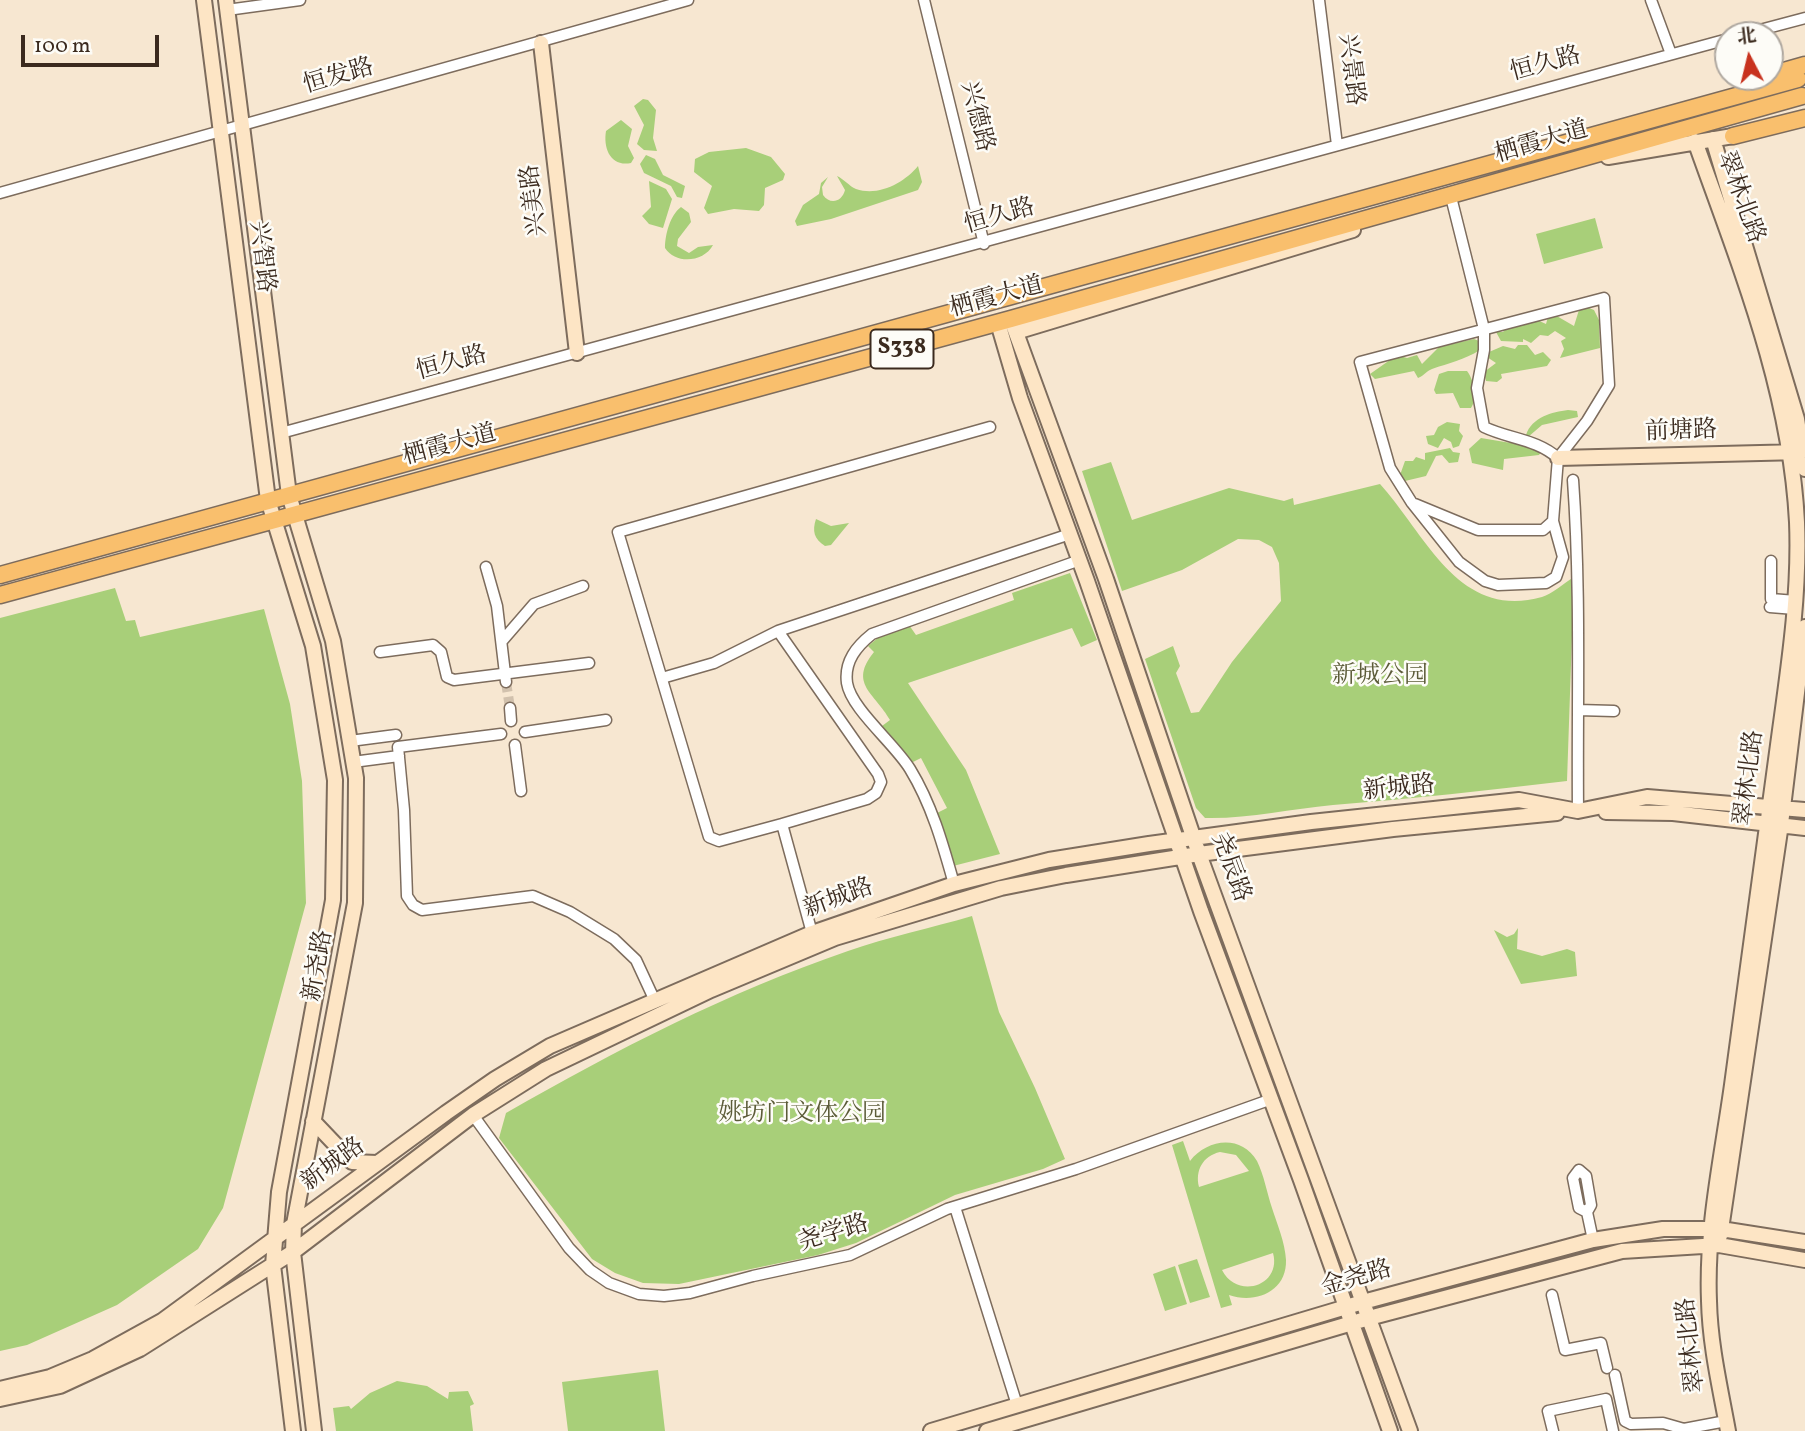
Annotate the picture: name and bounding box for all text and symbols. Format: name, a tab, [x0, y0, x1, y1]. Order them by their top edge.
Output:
scale bar	[24, 21, 163, 65]
north arrow	[1714, 21, 1784, 91]
text: 北	[1736, 23, 1758, 51]
text: 100 m	[34, 32, 91, 61]
street label: 兴景路	[1330, 33, 1368, 107]
street label: 恒久路	[1507, 43, 1585, 89]
street label: 恒发路	[300, 54, 378, 102]
street label: 兴德路	[952, 79, 998, 155]
street label: 栖霞大道	[1492, 117, 1592, 171]
street label: 翠林北路	[1709, 148, 1769, 248]
street label: 兴美路	[517, 163, 555, 237]
street label: 恒久路	[961, 194, 1039, 242]
street label: 兴智路	[241, 220, 279, 294]
street label: 栖霞大道	[947, 273, 1047, 325]
road number: S338	[870, 330, 934, 368]
street label: 恒久路	[413, 342, 491, 388]
street label: 前塘路	[1645, 417, 1717, 449]
street label: 栖霞大道	[400, 421, 500, 473]
park label: 新城公园	[1332, 664, 1428, 692]
street label: 翠林北路	[1731, 729, 1771, 827]
street label: 新城路	[1362, 772, 1436, 808]
street label: 尧辰路	[1203, 829, 1255, 907]
street label: 新城路	[800, 874, 878, 926]
street label: 新尧路	[300, 928, 340, 1004]
park label: 姚坊门文体公园	[718, 1102, 886, 1130]
street label: 新城路	[296, 1133, 372, 1199]
street label: 尧学路	[795, 1211, 873, 1259]
street label: 金尧路	[1318, 1256, 1396, 1304]
street label: 翠林北路	[1674, 1296, 1712, 1394]

